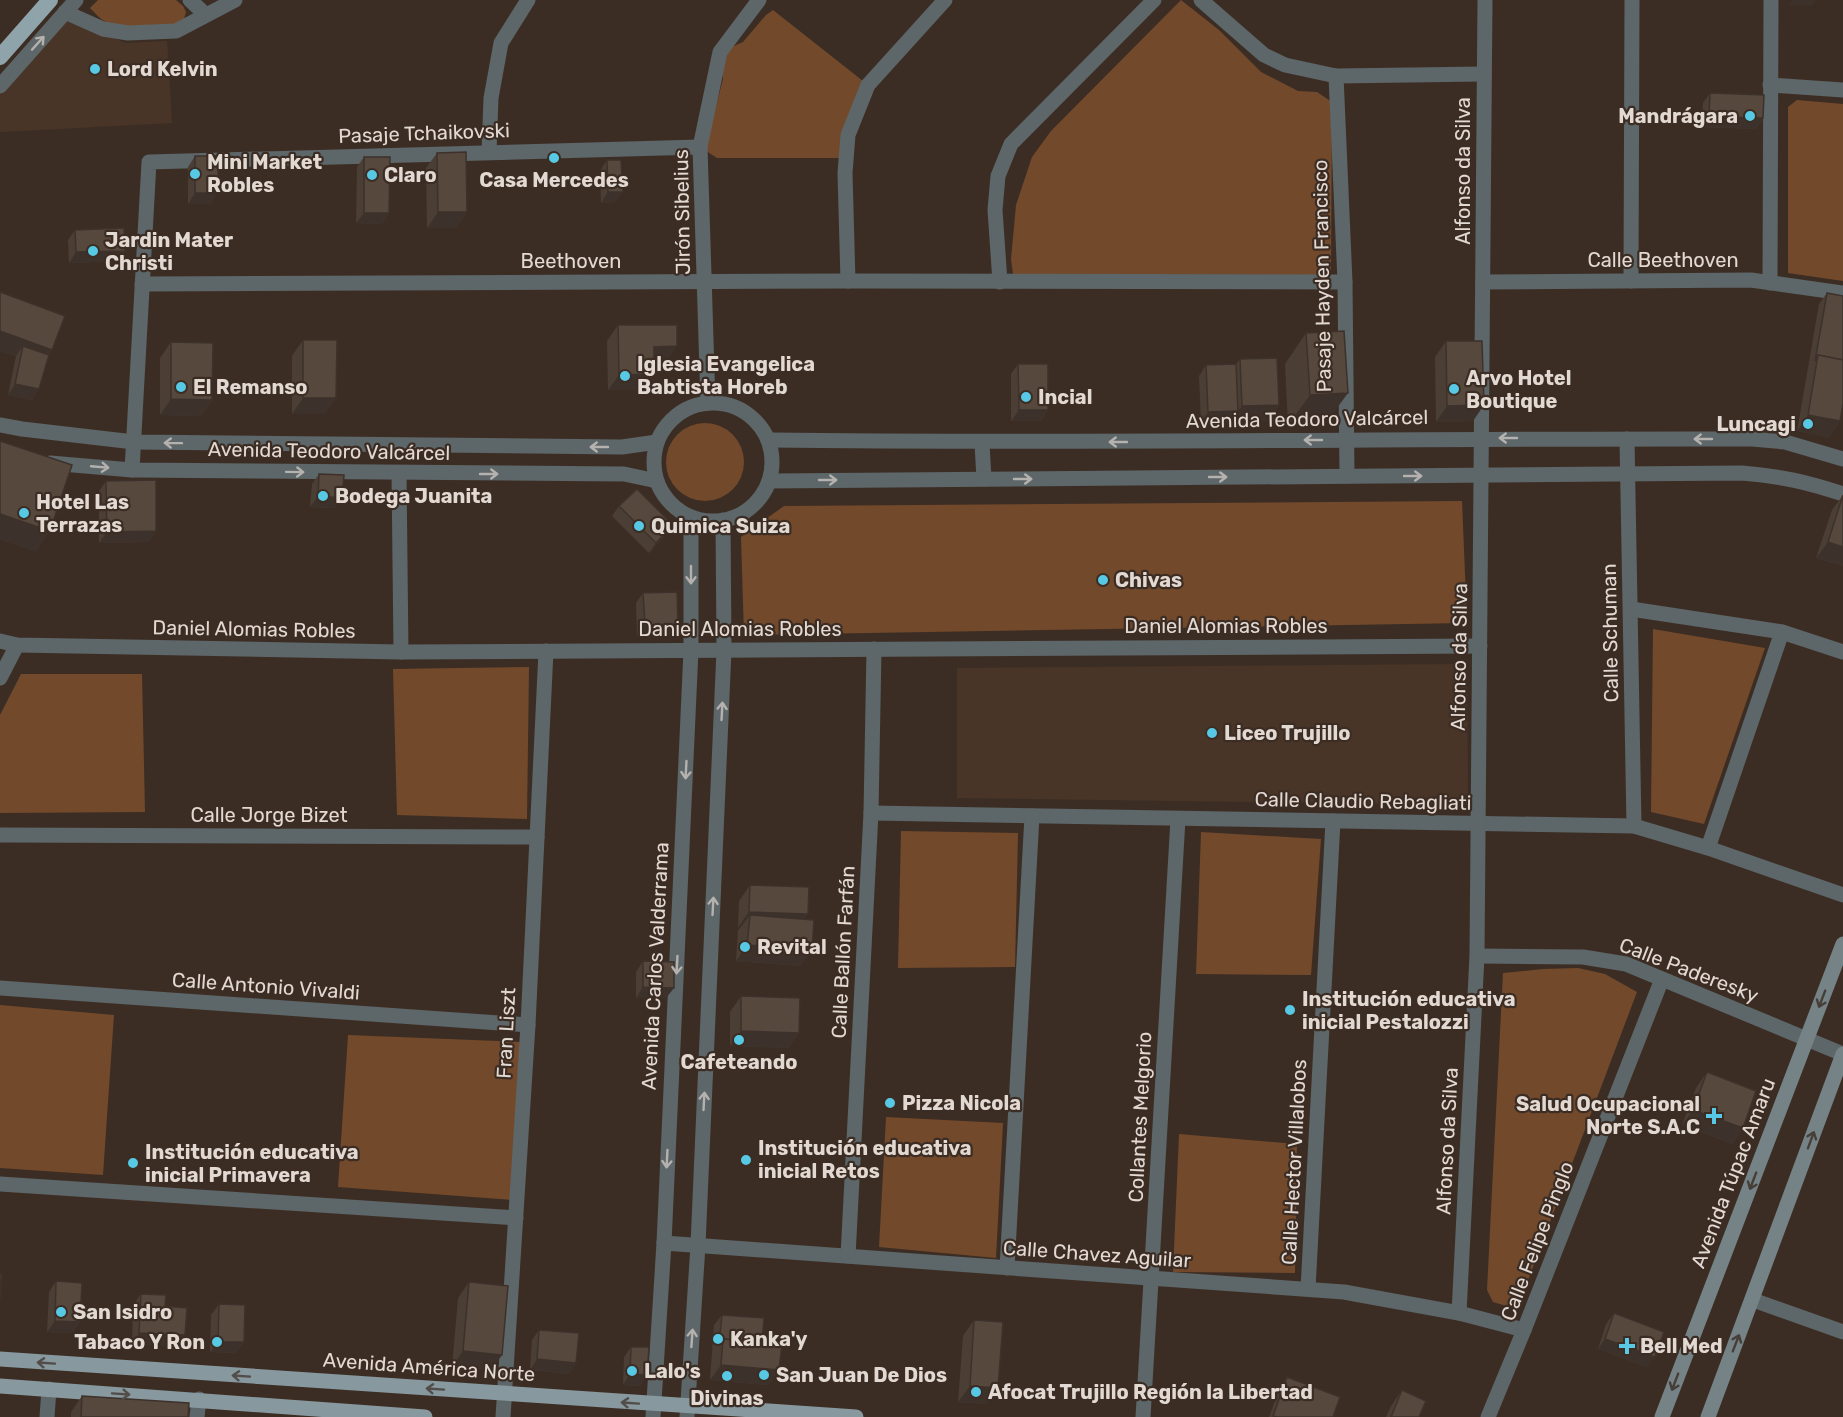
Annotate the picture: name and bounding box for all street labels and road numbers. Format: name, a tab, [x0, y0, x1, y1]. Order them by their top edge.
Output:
street label: Alfonso da Silva	[1451, 97, 1475, 245]
street label: Pasaje Tchaikovski	[338, 118, 510, 148]
street label: Jirón Sibelius	[669, 149, 695, 275]
street label: Pasaje Hayden Francisco	[1308, 159, 1336, 393]
street label: Calle Beethoven	[1587, 248, 1739, 272]
street label: Beethoven	[521, 249, 621, 273]
street label: Avenida Teodoro Valcárcel	[1186, 405, 1428, 433]
street label: Avenida Teodoro Valcárcel	[208, 437, 450, 465]
street label: Calle Schuman	[1597, 563, 1623, 703]
street label: Alfonso da Silva	[1446, 583, 1472, 731]
street label: Daniel Alomias Robles	[1124, 614, 1328, 638]
street label: Daniel Alomias Robles	[152, 615, 356, 643]
street label: Daniel Alomias Robles	[638, 617, 842, 641]
street label: Calle Claudio Rebagliati	[1254, 787, 1472, 815]
street label: Calle Jorge Bizet	[191, 803, 348, 827]
street label: Avenida Carlos Valderrama	[637, 841, 673, 1091]
street label: Calle Ballón Farfán	[826, 865, 860, 1039]
street label: Calle Paderesky	[1616, 932, 1762, 1008]
street label: Calle Antonio Vivaldi	[171, 967, 361, 1005]
street label: Fran Liszt	[492, 987, 520, 1079]
street label: Collantes Melgorio	[1124, 1031, 1156, 1203]
street label: Calle Hector Villalobos	[1277, 1058, 1311, 1266]
street label: Alfonso da Silva	[1431, 1067, 1463, 1215]
street label: Avenida Túpac Amaru	[1686, 1075, 1780, 1271]
street label: Calle Felipe Pinglo	[1496, 1158, 1578, 1324]
street label: Calle Chavez Aguilar	[1002, 1235, 1192, 1273]
street label: Avenida América Norte	[322, 1348, 536, 1386]

